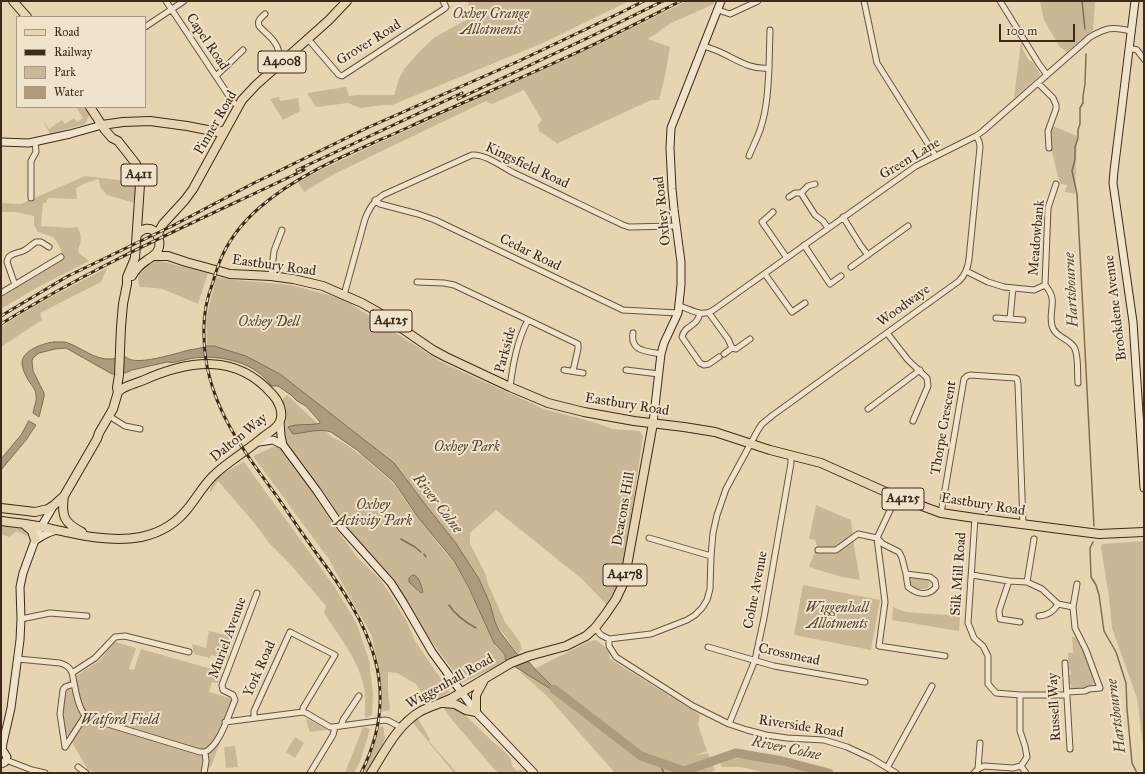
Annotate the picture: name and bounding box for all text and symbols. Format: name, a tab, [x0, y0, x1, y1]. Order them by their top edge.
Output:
park label: Oxhey Grange Allotments	[453, 7, 529, 40]
street label: Capel Road	[182, 10, 232, 74]
legend	[16, 16, 146, 108]
scale bar	[1001, 16, 1077, 42]
street label: Grover Road	[334, 17, 404, 69]
text: 100 m	[1006, 24, 1037, 38]
text: Road	[54, 25, 80, 39]
text: Railway	[54, 45, 92, 59]
road number: A4008	[258, 51, 306, 73]
text: Park	[54, 65, 76, 79]
text: Water	[54, 85, 84, 99]
street label: Pinner Road	[191, 88, 241, 158]
street label: Green Lane	[877, 134, 943, 184]
street label: Kingsfield Road	[482, 139, 572, 193]
road number: A411	[121, 164, 157, 186]
street label: Oxhey Road	[651, 175, 675, 247]
street label: Meadowbank	[1025, 199, 1049, 277]
street label: Cedar Road	[496, 231, 564, 275]
street label: Eastbury Road	[231, 252, 317, 280]
water label: Hartsbourne	[1061, 252, 1083, 328]
street label: Brookdene Avenue	[1101, 254, 1131, 362]
street label: Woodwaye	[874, 281, 934, 331]
road number: A4125	[370, 310, 412, 332]
park label: Oxhey Dell	[238, 315, 300, 331]
street label: Parkside	[492, 325, 520, 375]
street label: Thorpe Crescent	[927, 380, 961, 476]
street label: Eastbury Road	[584, 390, 670, 420]
street label: Dalton Way	[207, 410, 271, 466]
park label: Oxhey Park	[434, 440, 500, 456]
water label: River Colne	[408, 471, 466, 537]
street label: Deacons Hill	[609, 471, 639, 547]
road number: A4125	[882, 488, 924, 510]
street label: Eastbury Road	[940, 490, 1026, 520]
park label: Oxhey Activity Park	[334, 498, 412, 530]
street label: Silk Mill Road	[948, 532, 970, 616]
street label: Colne Avenue	[740, 550, 772, 630]
road number: A4178	[603, 564, 647, 586]
street label: Muriel Avenue	[205, 595, 251, 681]
park label: Wiggenhall Allotments	[805, 601, 869, 634]
street label: York Road	[240, 638, 280, 700]
street label: Crossmead	[757, 640, 821, 670]
street label: Wiggenhall Road	[403, 651, 497, 713]
street label: Russell Way	[1045, 672, 1065, 742]
water label: Hartsbourne	[1103, 678, 1131, 754]
street label: Riverside Road	[757, 712, 845, 742]
park label: Watford Field	[81, 713, 159, 729]
water label: River Colne	[750, 733, 822, 765]

